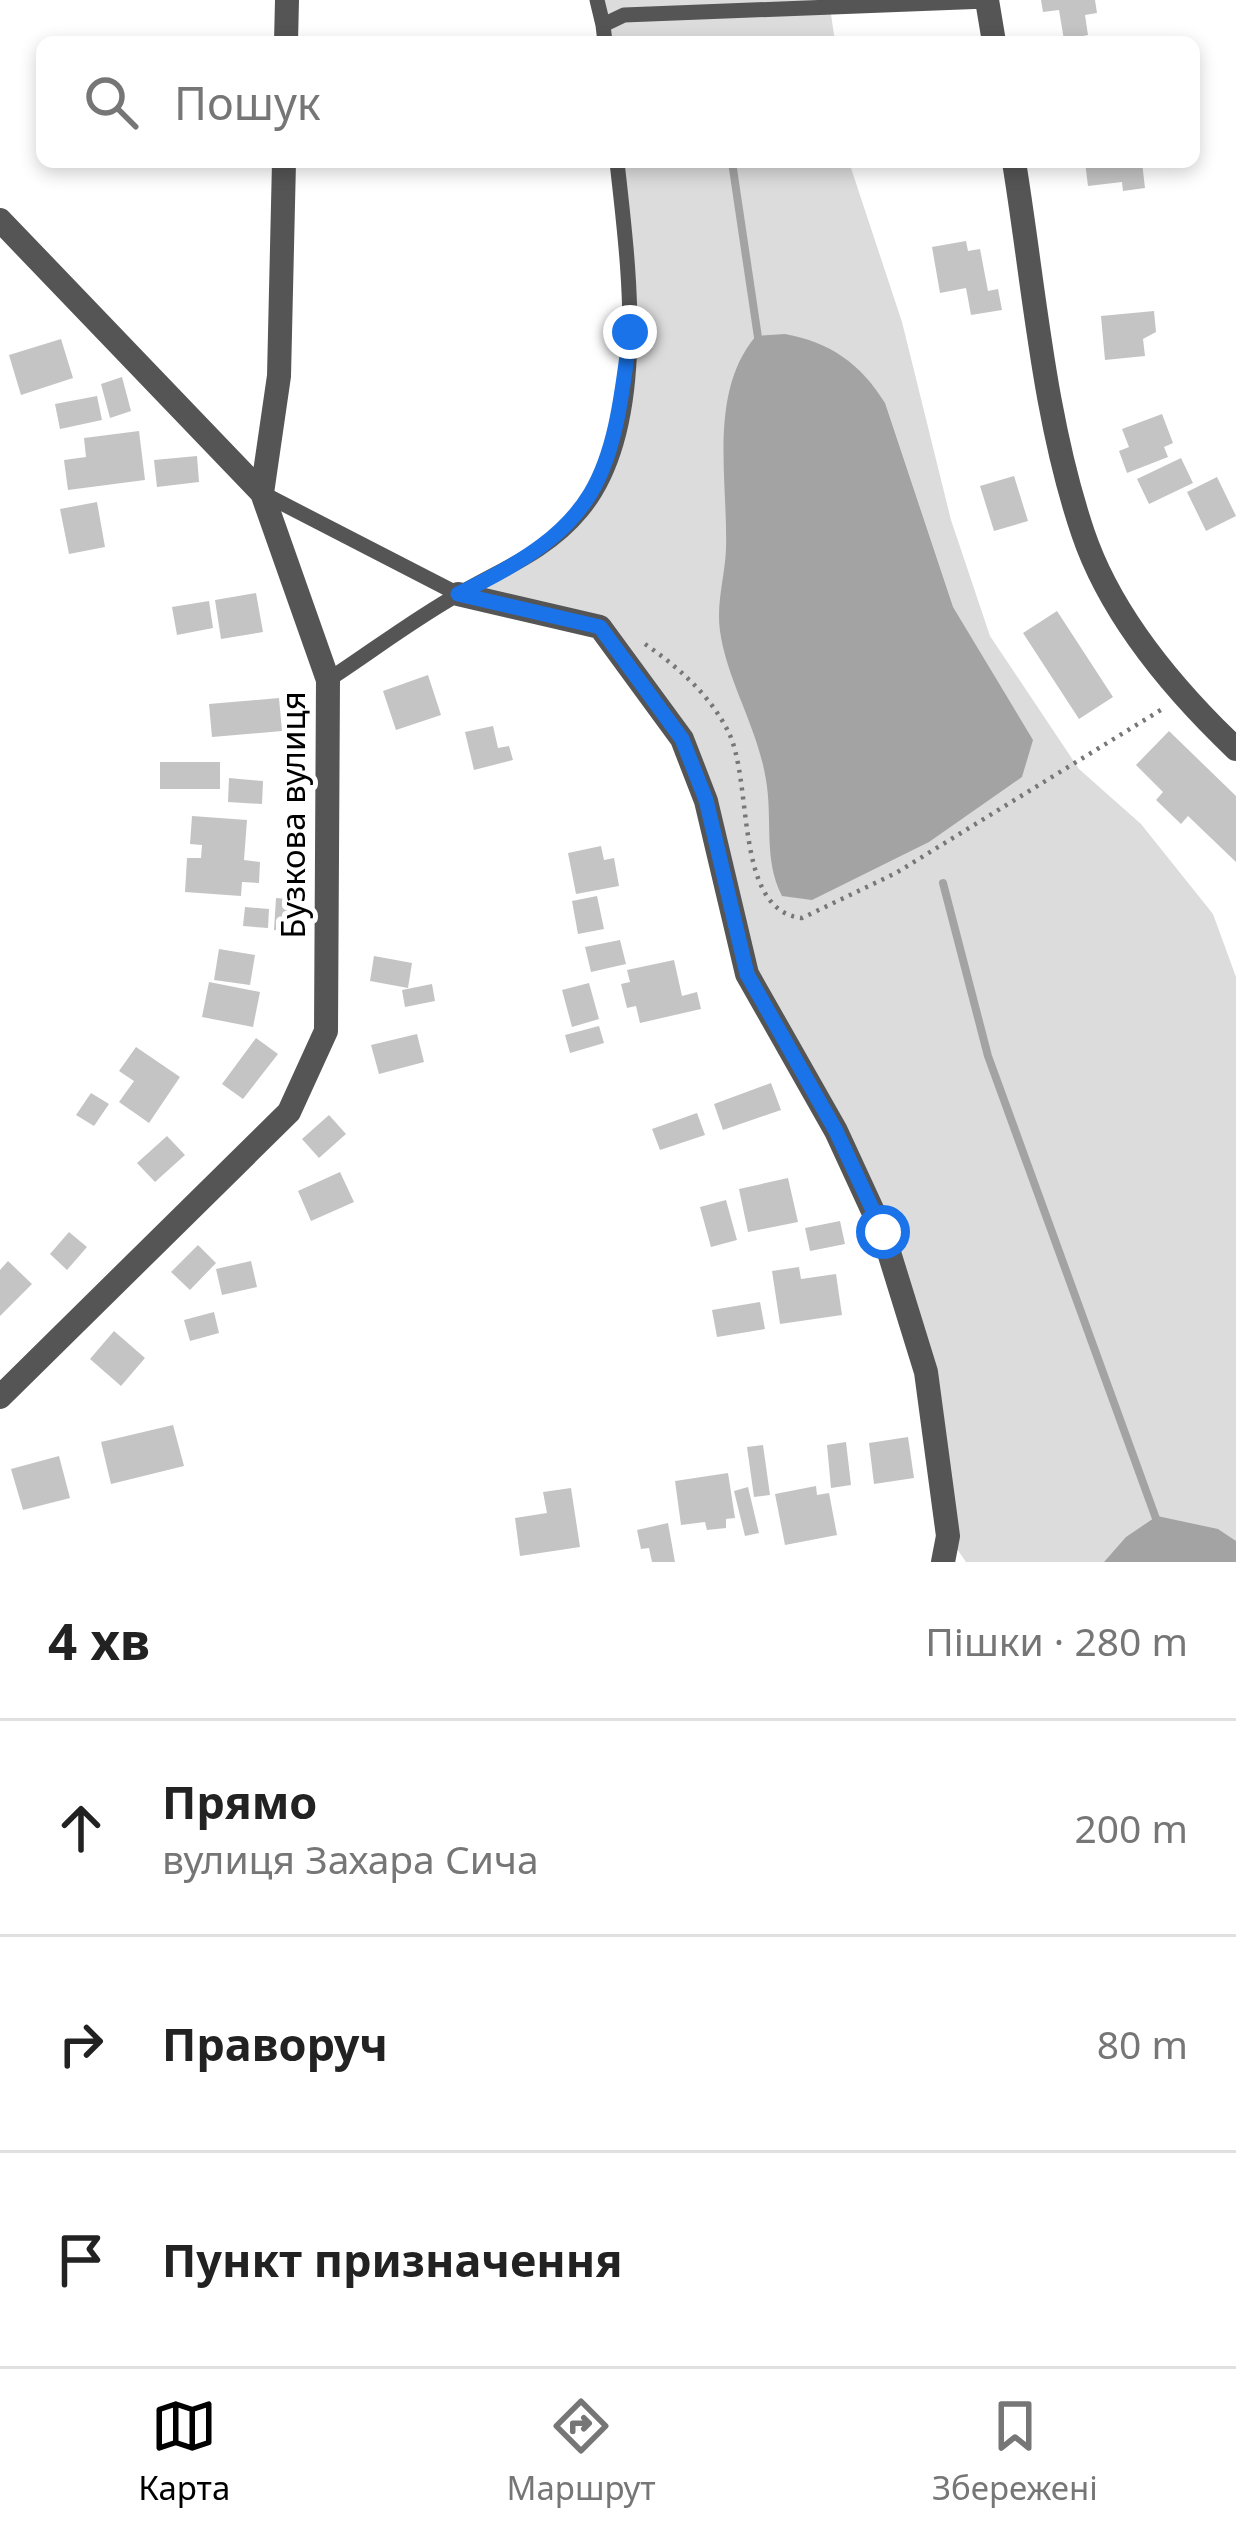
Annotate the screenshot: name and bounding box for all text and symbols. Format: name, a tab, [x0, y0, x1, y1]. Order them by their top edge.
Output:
search box	[36, 36, 1200, 168]
icon: search	[78, 69, 144, 135]
text: Пошук	[174, 72, 321, 133]
route end	[603, 305, 657, 359]
street label: Бузкова вулиця	[270, 691, 315, 939]
route start	[856, 1205, 910, 1259]
text: 4 хв	[48, 1605, 150, 1675]
text: Пішки · 280 m	[925, 1614, 1188, 1667]
text: Прямо	[162, 1771, 317, 1832]
icon: ahead	[48, 1795, 114, 1861]
text: 200 m	[1074, 1801, 1188, 1854]
text: вулиця Захара Сича	[162, 1832, 539, 1885]
icon: right	[48, 2011, 114, 2077]
text: Праворуч	[162, 2013, 388, 2074]
text: 80 m	[1097, 2017, 1188, 2070]
icon: arrive	[48, 2227, 114, 2293]
text: Пункт призначення	[162, 2229, 623, 2290]
tab: Карта	[138, 2393, 230, 2510]
tab: Маршрут	[507, 2393, 656, 2510]
tab: Збережені	[932, 2393, 1098, 2510]

